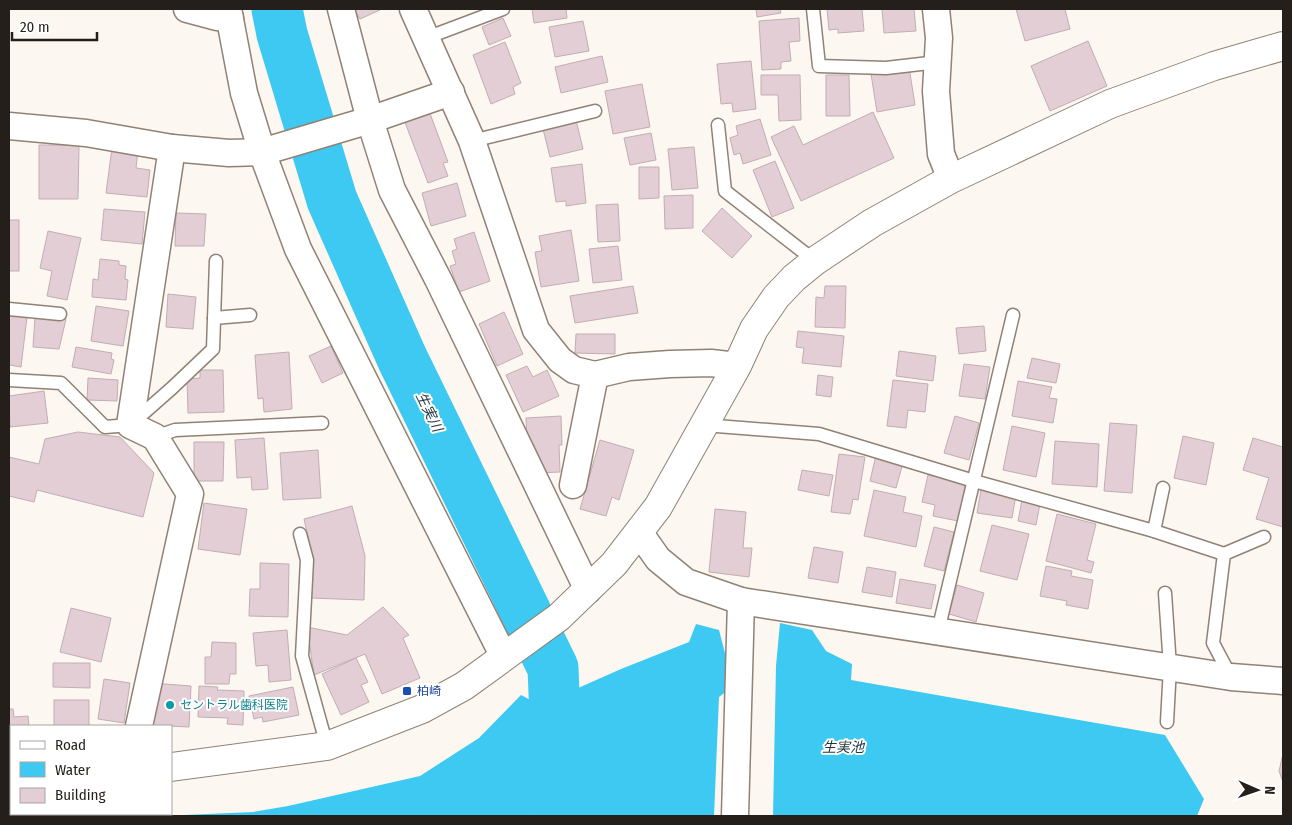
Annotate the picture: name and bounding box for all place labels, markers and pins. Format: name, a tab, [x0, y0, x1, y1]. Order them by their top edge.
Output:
place label: 柏崎	[417, 684, 441, 698]
marker: 柏崎	[401, 685, 413, 697]
place label: セントラル歯科医院	[180, 698, 288, 712]
marker: セントラル歯科医院	[164, 699, 176, 711]

